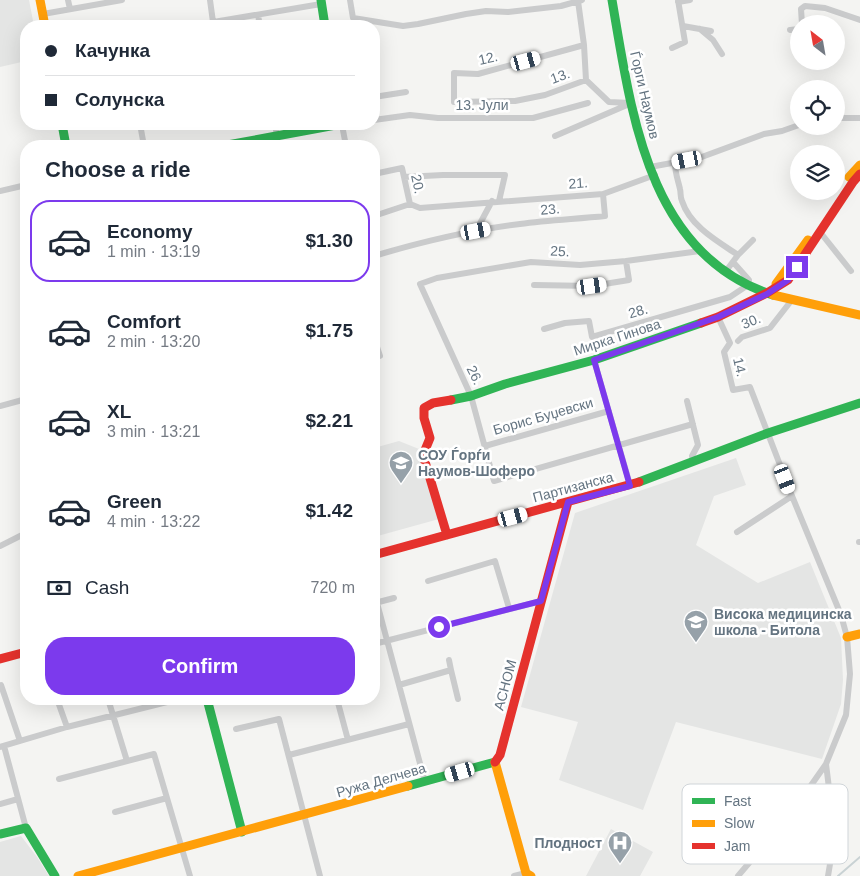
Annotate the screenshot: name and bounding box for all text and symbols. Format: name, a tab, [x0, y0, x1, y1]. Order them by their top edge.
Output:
north arrow	[790, 15, 845, 70]
map controls	[790, 15, 845, 200]
text: Качунка	[75, 40, 150, 61]
street label: 12.	[477, 48, 499, 68]
car	[509, 50, 542, 72]
street label: Ѓорги Наумов	[627, 50, 663, 140]
street label: 13.	[548, 65, 572, 87]
button: locate	[790, 80, 845, 135]
text: Солунска	[75, 89, 164, 110]
street label: 13. Јули	[455, 97, 509, 113]
button: layers	[790, 145, 845, 200]
car	[670, 150, 703, 170]
text: Choose a ride	[45, 157, 190, 182]
street label: 20.	[408, 173, 428, 195]
street label: 21.	[568, 174, 588, 192]
street label: 23.	[540, 200, 560, 218]
icon: car	[47, 219, 92, 264]
text: Economy	[107, 221, 193, 242]
car	[459, 221, 492, 241]
text: $1.30	[305, 230, 353, 251]
text: 1 min · 13:19	[107, 243, 200, 260]
street label: 25.	[550, 243, 570, 259]
route end	[786, 256, 808, 278]
car	[576, 276, 607, 296]
street label: 28.	[626, 301, 650, 321]
icon: car	[47, 309, 92, 354]
street label: 30.	[739, 310, 763, 332]
text: Comfort	[107, 311, 181, 332]
street label: Мирка Гинова	[571, 315, 663, 359]
text: $1.75	[305, 320, 353, 341]
text: 2 min · 13:20	[107, 333, 200, 350]
street label: 14.	[730, 356, 750, 378]
street label: 26.	[464, 363, 486, 387]
street label: Борис Буџевски	[491, 394, 595, 438]
icon: car	[47, 399, 92, 444]
text: XL	[107, 401, 131, 422]
text: $2.21	[305, 410, 353, 431]
text: 3 min · 13:21	[107, 423, 200, 440]
place label: СОУ Ѓорѓи Наумов-Шоферо	[418, 447, 535, 479]
school or university icon: СОУ Ѓорѓи Наумов-Шоферо	[388, 450, 414, 484]
car	[772, 462, 797, 496]
street label: Партизанска	[531, 469, 615, 505]
icon: car	[47, 489, 92, 534]
text: Green	[107, 491, 162, 512]
text: $1.42	[305, 500, 353, 521]
car	[496, 506, 529, 528]
text: 4 min · 13:22	[107, 513, 200, 530]
icon: cash	[45, 574, 73, 602]
text: Cash	[85, 577, 129, 598]
text: 720 m	[311, 579, 355, 596]
place label: Висока медицинска школа - Битола	[714, 606, 852, 638]
school or university icon: Висока медицинска школа - Битола	[683, 609, 709, 643]
route start	[428, 616, 450, 638]
button: Confirm	[45, 637, 355, 695]
street label: АСНОМ	[491, 658, 519, 712]
street label: Ружа Делчева	[334, 760, 428, 800]
car	[443, 761, 476, 783]
legend	[682, 784, 848, 864]
text: Fast	[724, 793, 751, 809]
text: Slow	[724, 815, 755, 831]
hospital icon: Плодност	[607, 830, 633, 864]
place label: Плодност	[535, 835, 602, 851]
text: Jam	[724, 838, 750, 854]

